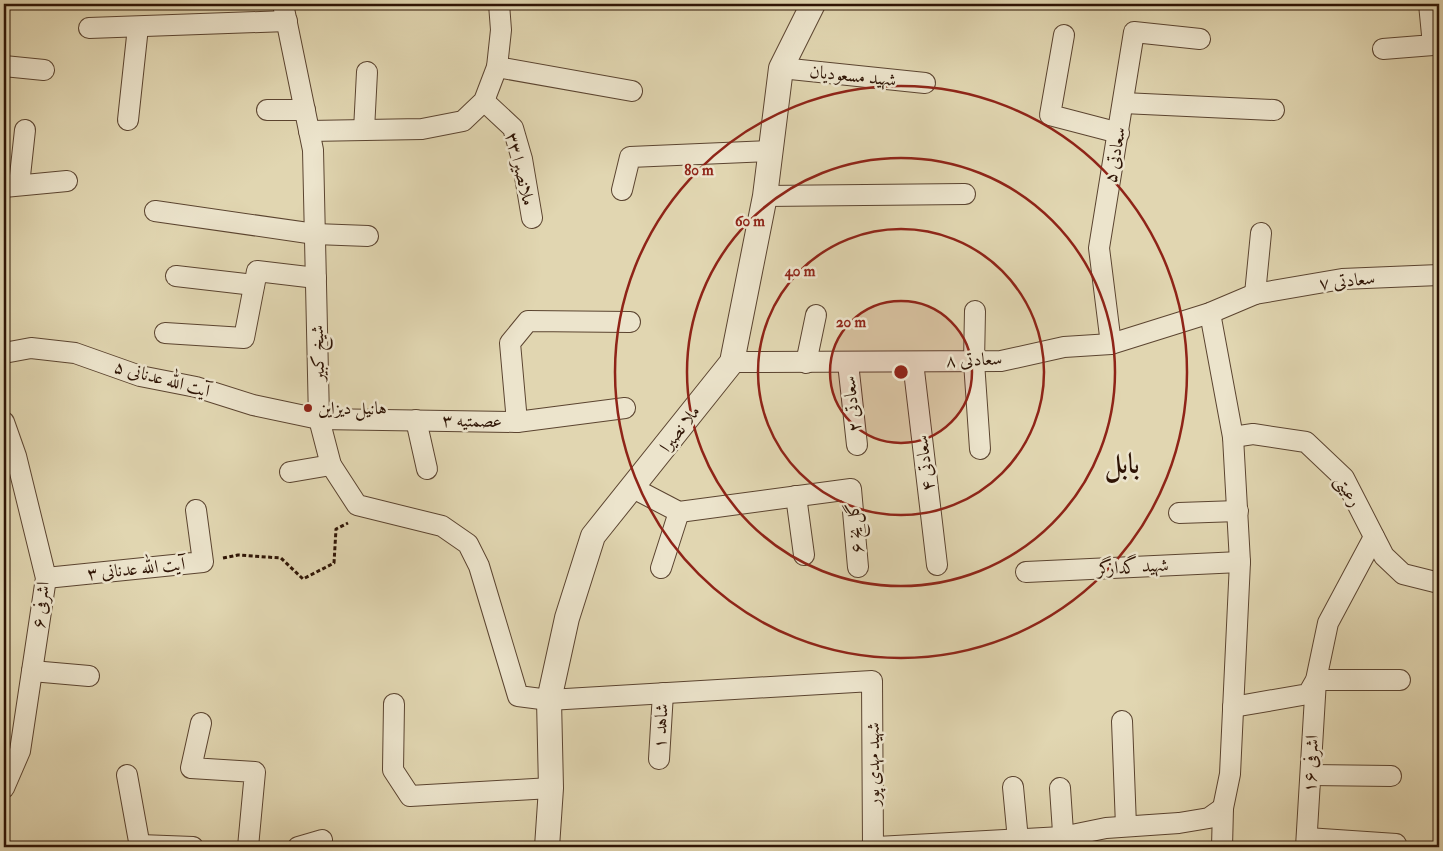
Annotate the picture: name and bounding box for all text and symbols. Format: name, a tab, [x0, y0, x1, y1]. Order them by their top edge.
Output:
street label: شهید مسعودیان	[808, 60, 898, 92]
street label: سعادتی ۵	[1099, 125, 1131, 185]
street label: ملانصیرا ۳۳	[500, 130, 540, 208]
text: 80 m	[684, 161, 714, 180]
text: 60 m	[735, 212, 765, 231]
text: 40 m	[784, 262, 816, 281]
street label: سعادتی ۷	[1318, 267, 1376, 295]
text: 20 m	[836, 313, 866, 332]
street label: شیخ کبیر	[306, 325, 334, 383]
street label: سعادتی ۸	[945, 348, 1003, 372]
street label: آیت الله عدنانی ۵	[111, 352, 215, 403]
centre of rings	[892, 363, 910, 381]
street label: سعادتی ۲	[838, 375, 866, 433]
place label: هانیل دیزاین	[318, 397, 387, 421]
street label: ملا نصیرا	[654, 401, 706, 457]
marker: هانیل دیزاین	[302, 402, 314, 414]
street label: عصمتیه ۳	[442, 409, 502, 433]
street label: سعادتی ۴	[910, 434, 940, 492]
district label: بابل	[1104, 447, 1140, 483]
street label: رعیتی	[1329, 471, 1367, 512]
street label: گل یخ ۶	[841, 501, 873, 555]
street label: آیت الله عدنانی ۳	[86, 549, 188, 586]
street label: شهید گدازگر	[1095, 552, 1169, 580]
street label: اشرفی ۶	[27, 580, 55, 630]
street label: شاهد ۱	[648, 703, 674, 749]
street label: شهید مهدی پور	[862, 722, 886, 808]
street label: اشرفی ۱۶	[1298, 734, 1324, 793]

